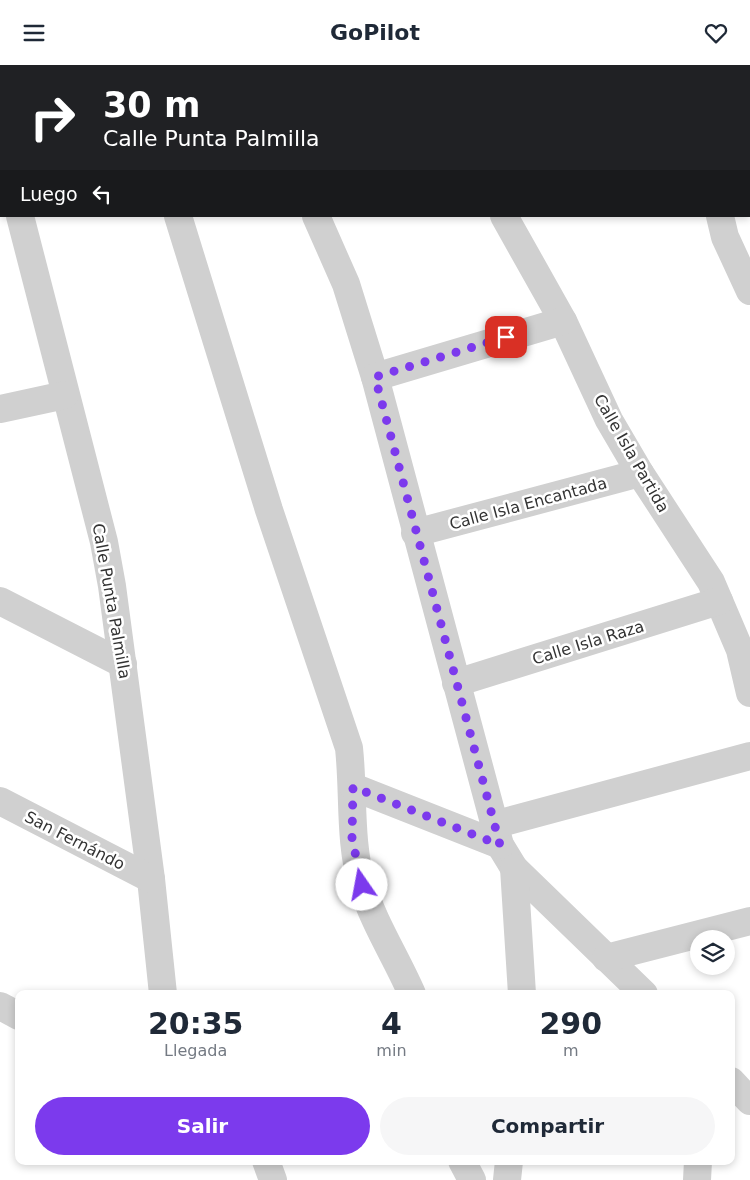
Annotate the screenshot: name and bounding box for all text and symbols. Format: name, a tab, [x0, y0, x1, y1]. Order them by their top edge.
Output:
icon: menu	[20, 19, 48, 47]
icon: heart	[702, 19, 730, 47]
text: GoPilot	[330, 20, 420, 45]
icon: right	[20, 85, 85, 150]
text: 30 m	[103, 85, 200, 125]
text: Calle Punta Palmilla	[103, 126, 320, 151]
icon: left	[88, 180, 116, 208]
text: Luego	[20, 183, 78, 205]
pin	[485, 316, 527, 358]
icon: arrive	[492, 323, 520, 351]
street label: Calle Isla Partida	[590, 391, 673, 516]
street label: Calle Isla Encantada	[447, 473, 609, 534]
street label: Calle Punta Palmilla	[88, 522, 135, 680]
street label: Calle Isla Raza	[530, 616, 646, 669]
street label: San Fernándo	[22, 807, 128, 874]
position arrow	[335, 858, 387, 910]
map controls	[690, 930, 735, 975]
button: layers	[690, 930, 735, 975]
text: 20:35	[148, 1006, 243, 1041]
text: 4	[381, 1006, 402, 1041]
text: 290	[539, 1006, 602, 1041]
text: Llegada	[164, 1041, 227, 1060]
text: min	[376, 1041, 407, 1060]
text: m	[563, 1041, 579, 1060]
button: Salir	[35, 1097, 370, 1155]
button: Compartir	[380, 1097, 715, 1155]

